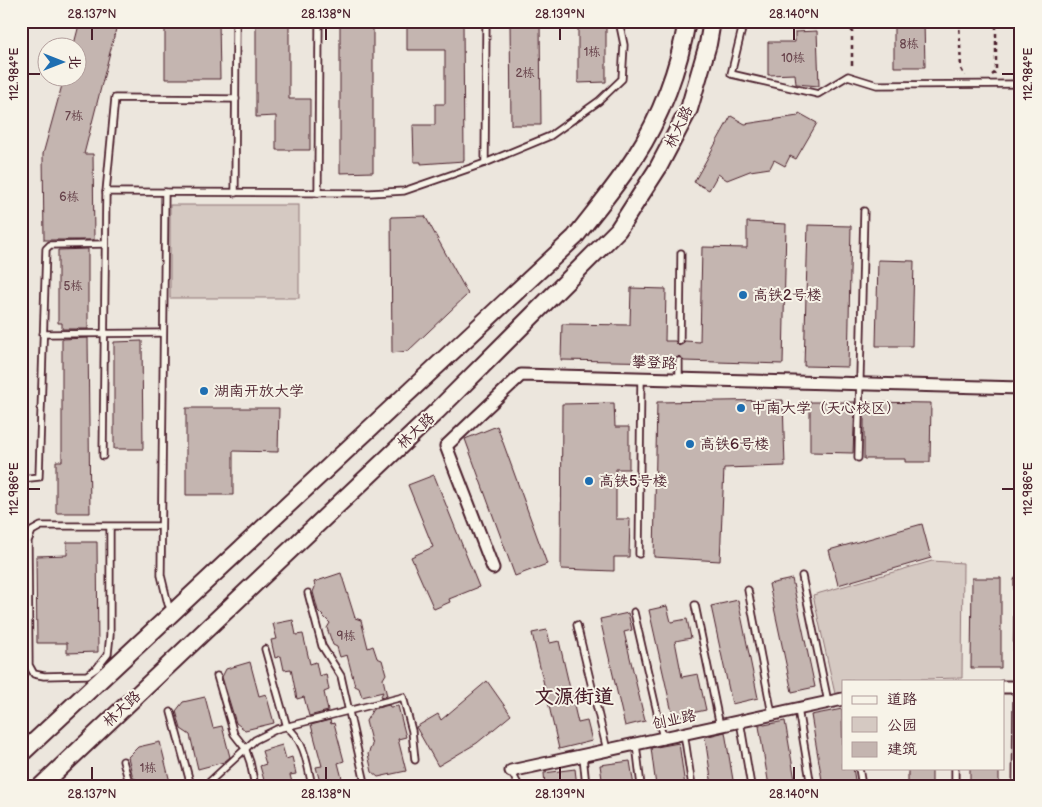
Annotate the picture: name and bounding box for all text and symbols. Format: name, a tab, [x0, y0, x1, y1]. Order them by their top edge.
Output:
text: 28.137°N	[68, 7, 116, 22]
text: 28.138°N	[301, 7, 351, 22]
text: 28.139°N	[535, 7, 585, 22]
text: 28.140°N	[769, 7, 819, 22]
house number: 8栋	[900, 37, 919, 52]
north arrow	[38, 38, 88, 88]
house number: 1栋	[584, 45, 600, 60]
text: 112.984°E	[7, 47, 22, 100]
text: 112.984°E	[1021, 47, 1036, 100]
house number: 10栋	[781, 51, 805, 66]
text: 北	[66, 55, 83, 69]
house number: 2栋	[515, 66, 535, 81]
street label: 林大路	[661, 103, 697, 151]
house number: 7栋	[65, 109, 83, 124]
house number: 6栋	[59, 190, 79, 205]
house number: 5栋	[64, 279, 82, 294]
place label: 高铁2号楼	[753, 286, 822, 305]
marker: 高铁2号楼	[737, 289, 749, 301]
street label: 攀登路	[631, 353, 677, 373]
place label: 湖南开放大学	[214, 382, 304, 401]
marker: 湖南开放大学	[198, 385, 210, 397]
place label: 中南大学（天心校区）	[751, 399, 901, 418]
marker: 中南大学（天心校区）	[735, 402, 747, 414]
street label: 林大路	[393, 409, 439, 453]
place label: 高铁6号楼	[700, 435, 769, 454]
marker: 高铁6号楼	[684, 438, 696, 450]
text: 112.986°E	[7, 462, 22, 516]
text: 112.986°E	[1021, 462, 1036, 516]
place label: 高铁5号楼	[599, 472, 668, 491]
marker: 高铁5号楼	[583, 475, 595, 487]
house number: 9栋	[337, 629, 355, 644]
legend	[842, 680, 1004, 770]
district label: 文源街道	[534, 685, 614, 709]
street label: 林大路	[99, 687, 145, 731]
text: 道路	[887, 690, 917, 709]
street label: 创业路	[650, 706, 698, 734]
text: 公园	[887, 716, 917, 735]
text: 建筑	[887, 740, 917, 759]
house number: 1栋	[140, 761, 156, 776]
text: 28.137°N	[68, 787, 116, 802]
text: 28.138°N	[301, 787, 351, 802]
text: 28.139°N	[535, 787, 585, 802]
text: 28.140°N	[769, 787, 819, 802]

